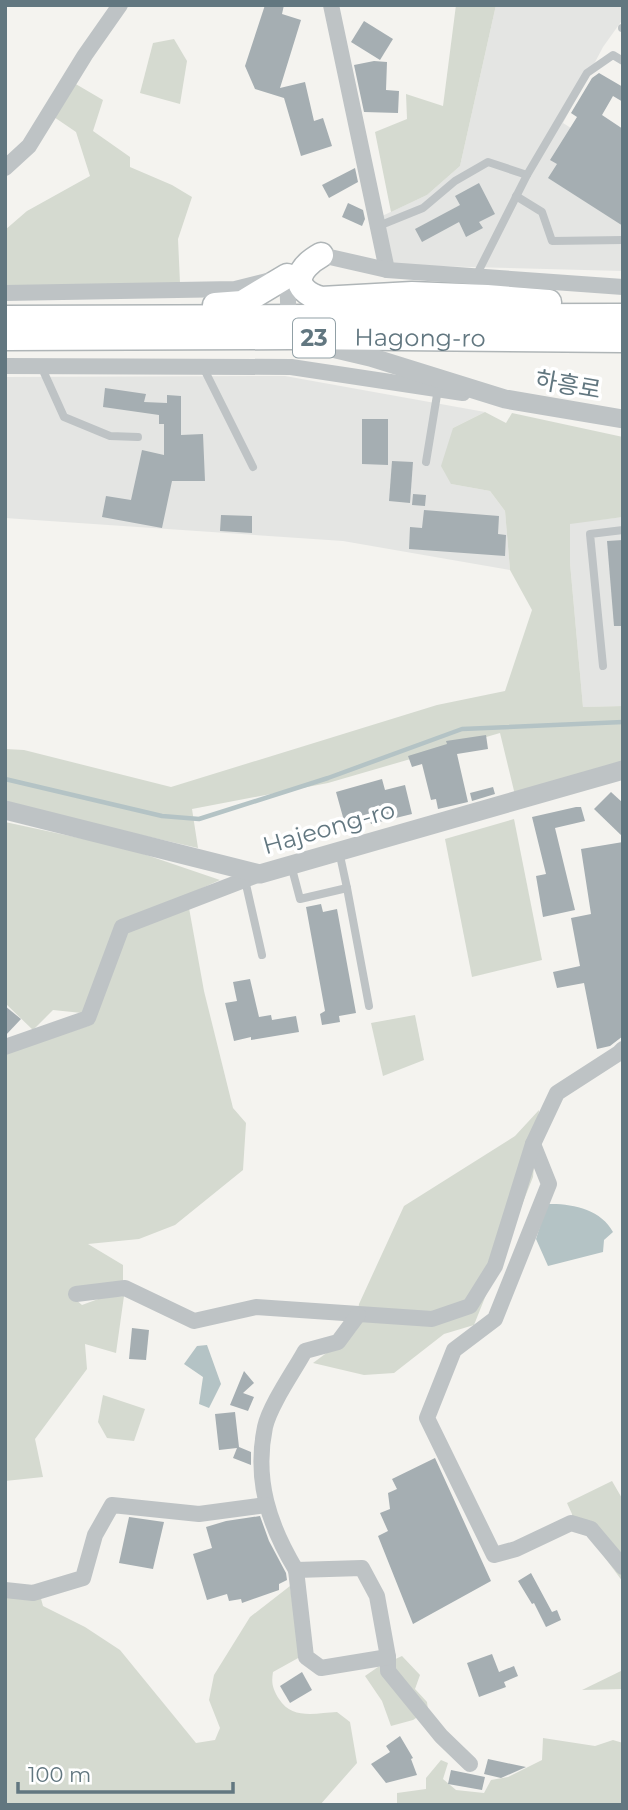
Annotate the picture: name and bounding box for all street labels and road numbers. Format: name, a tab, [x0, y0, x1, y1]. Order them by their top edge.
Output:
road number: 23	[293, 318, 335, 358]
street label: Hagong-ro	[354, 323, 486, 353]
street label: 하흥로	[533, 364, 603, 405]
street label: Hajeong-ro	[259, 795, 398, 860]

